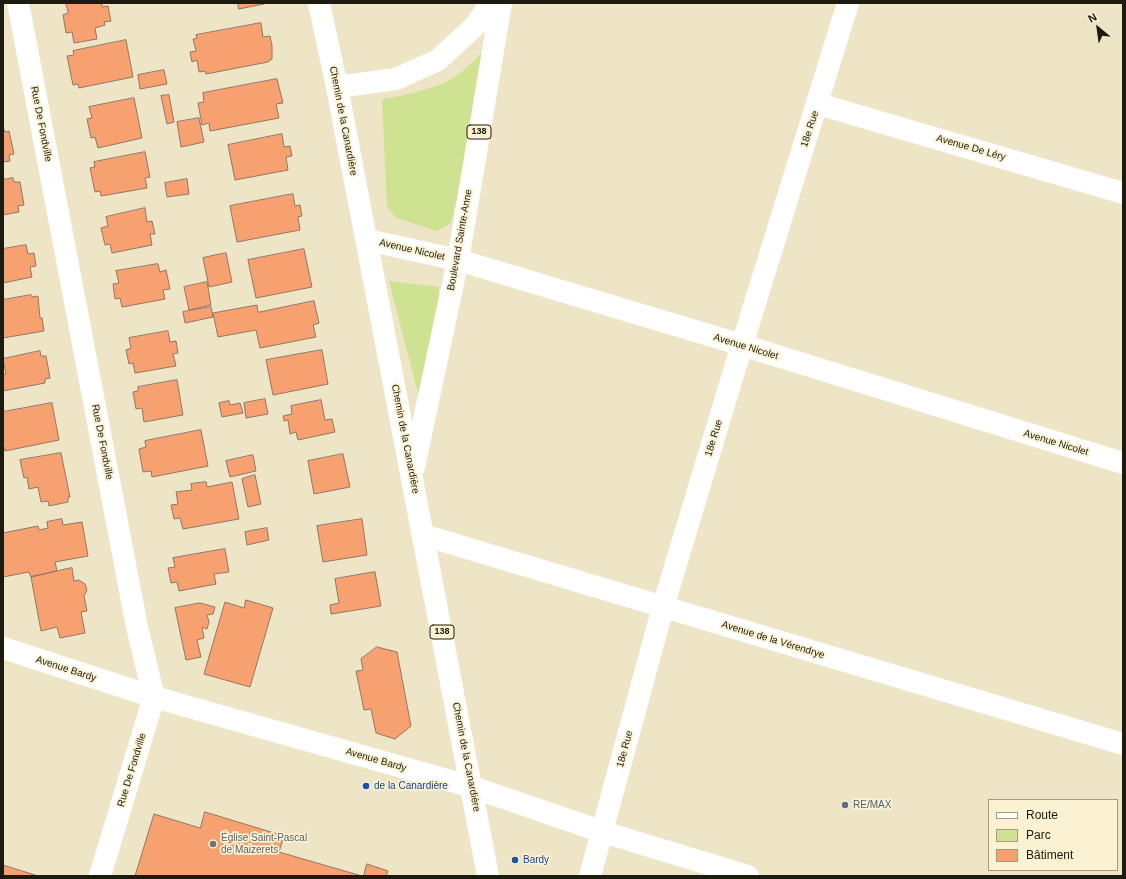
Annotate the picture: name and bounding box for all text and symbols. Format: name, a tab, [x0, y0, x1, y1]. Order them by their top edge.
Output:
north arrow	[1078, 8, 1118, 48]
text: N	[1086, 10, 1099, 25]
street label: Chemin de la Canardière	[327, 65, 359, 177]
street label: Rue De Fondville	[28, 85, 54, 163]
street label: 18e Rue	[798, 109, 822, 149]
road number: 138	[467, 125, 491, 139]
street label: Avenue De Léry	[935, 132, 1007, 164]
street label: Boulevard Sainte-Anne	[445, 188, 475, 292]
street label: Avenue Nicolet	[378, 237, 446, 263]
street label: Avenue Nicolet	[712, 331, 780, 363]
street label: Chemin de la Canardière	[389, 383, 421, 495]
street label: Rue De Fondville	[89, 403, 115, 481]
street label: 18e Rue	[703, 418, 725, 458]
street label: Avenue Nicolet	[1022, 427, 1090, 459]
street label: Avenue de la Vérendrye	[720, 619, 826, 661]
road number: 138	[430, 625, 454, 639]
street label: Avenue Bardy	[34, 654, 98, 684]
street label: Chemin de la Canardière	[450, 701, 482, 813]
street label: 18e Rue	[614, 729, 636, 769]
street label: Rue De Fondville	[115, 732, 149, 808]
street label: Avenue Bardy	[344, 746, 408, 774]
place label: de la Canardière	[374, 780, 448, 792]
marker: de la Canardière	[361, 781, 371, 791]
place label: RE/MAX	[853, 799, 891, 811]
legend	[988, 799, 1118, 871]
marker: RE/MAX	[840, 800, 850, 810]
text: Route	[1026, 808, 1058, 822]
text: Parc	[1026, 828, 1051, 842]
place label: Église Saint-Pascal de Maizerets	[221, 832, 307, 856]
marker: Église Saint-Pascal de Maizerets	[208, 839, 218, 849]
text: Bâtiment	[1026, 848, 1073, 862]
place label: Bardy	[523, 854, 549, 866]
marker: Bardy	[510, 855, 520, 865]

